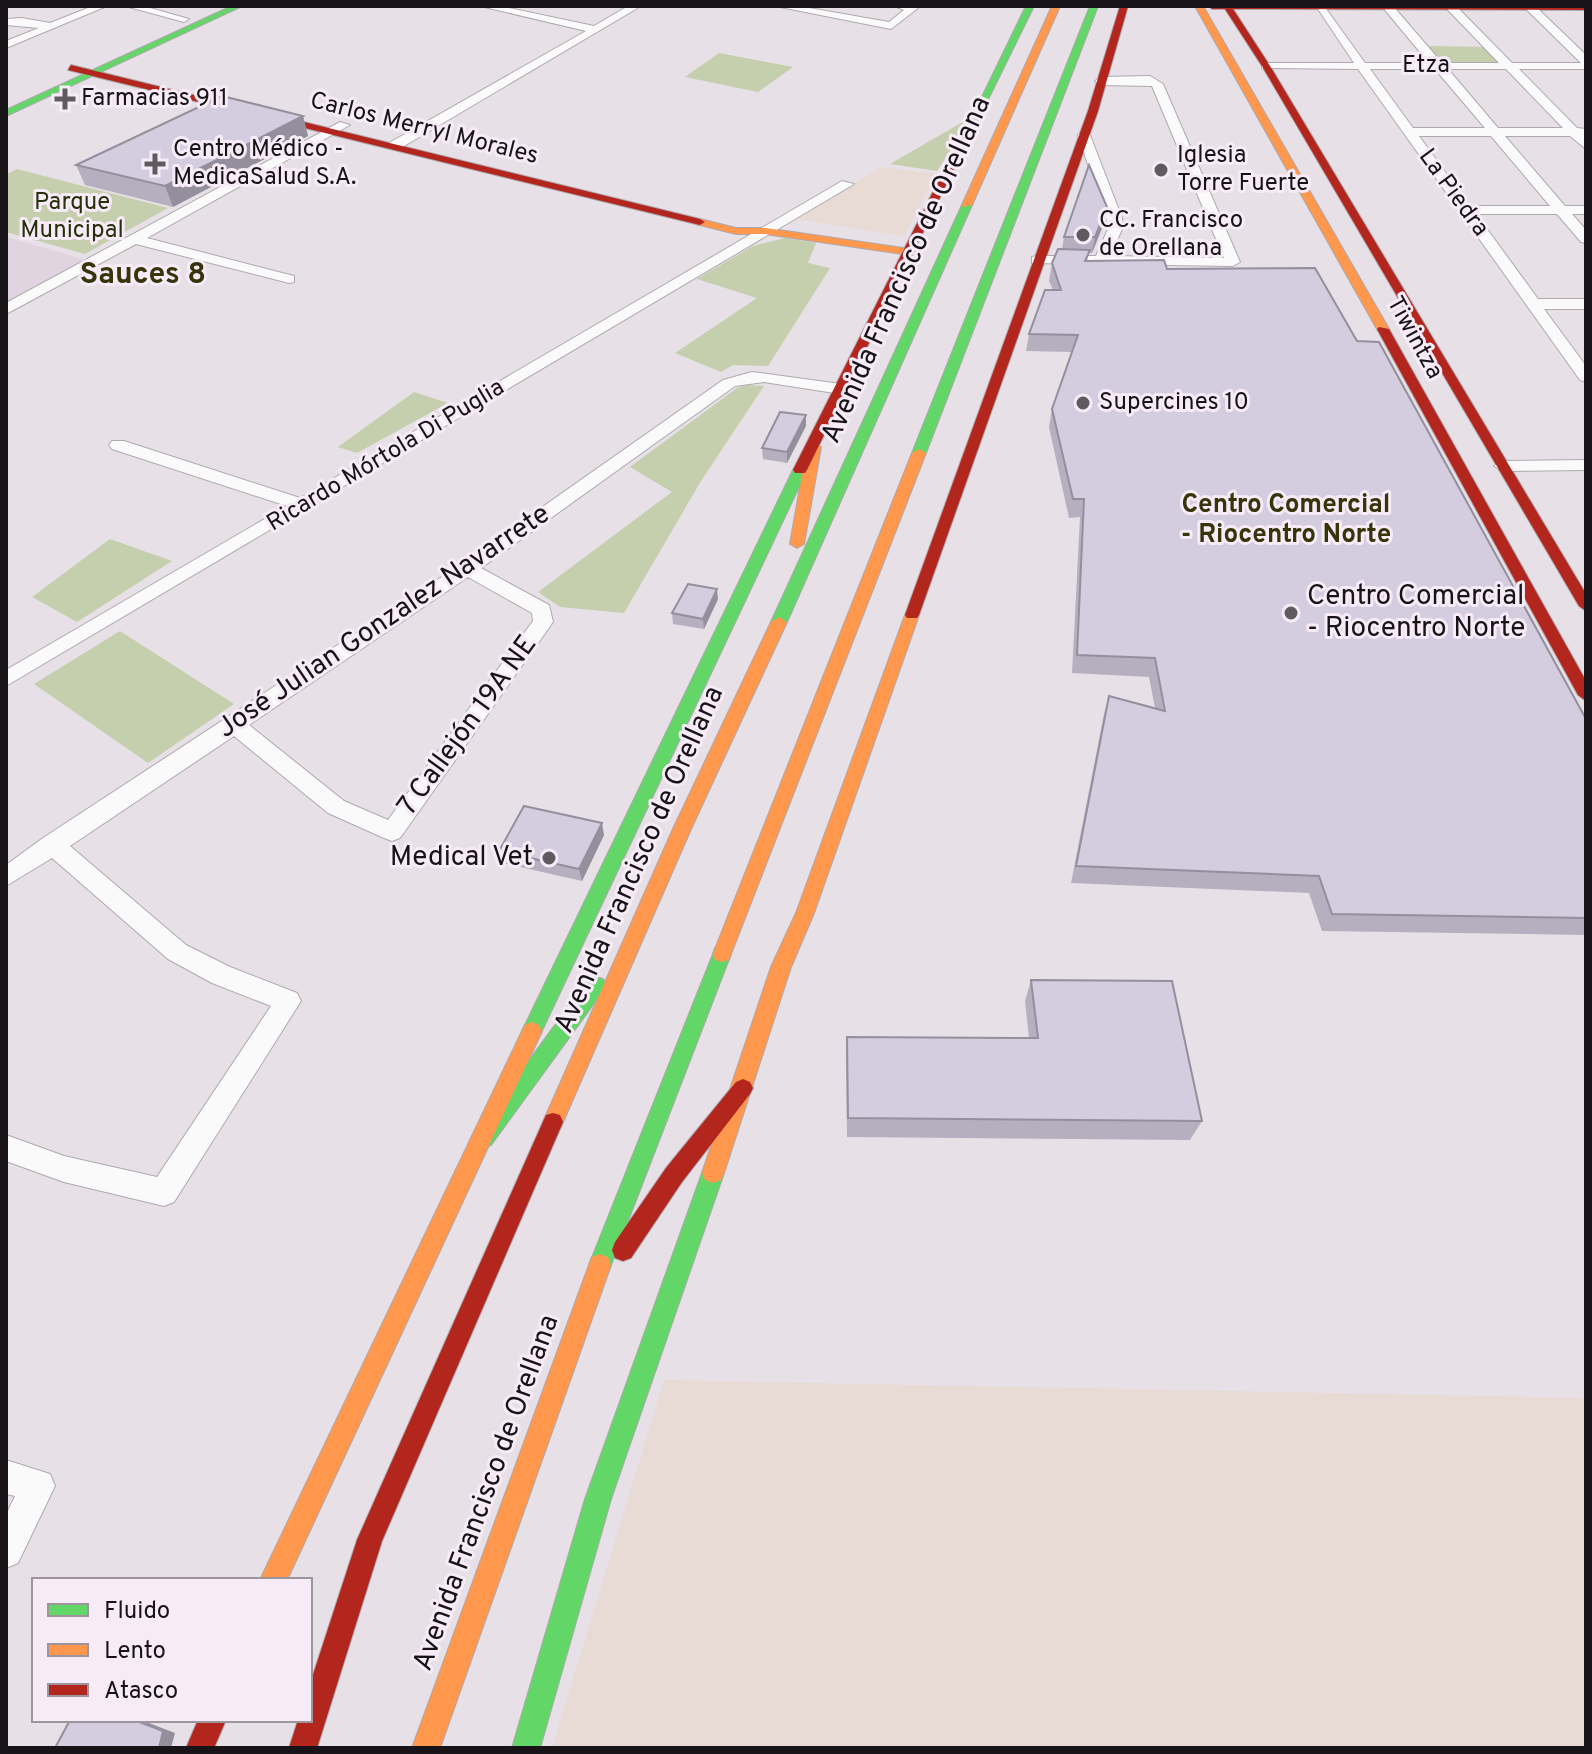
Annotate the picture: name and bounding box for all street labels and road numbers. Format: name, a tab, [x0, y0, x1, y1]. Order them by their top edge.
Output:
street label: Etza	[1402, 51, 1450, 81]
street label: Carlos Merryl Morales	[307, 86, 541, 172]
street label: Avenida Francisco de Orellana	[814, 91, 1000, 449]
street label: La Piedra	[1411, 143, 1495, 243]
street label: Tiwintza	[1379, 291, 1449, 385]
street label: Ricardo Mórtola Di Puglia	[262, 373, 510, 539]
street label: José Julian Gonzalez Navarrete	[211, 497, 557, 747]
street label: 7 Callejón 19A NE	[390, 629, 546, 823]
street label: Avenida Francisco de Orellana	[547, 681, 733, 1039]
street label: Avenida Francisco de Orellana	[406, 1310, 568, 1676]

